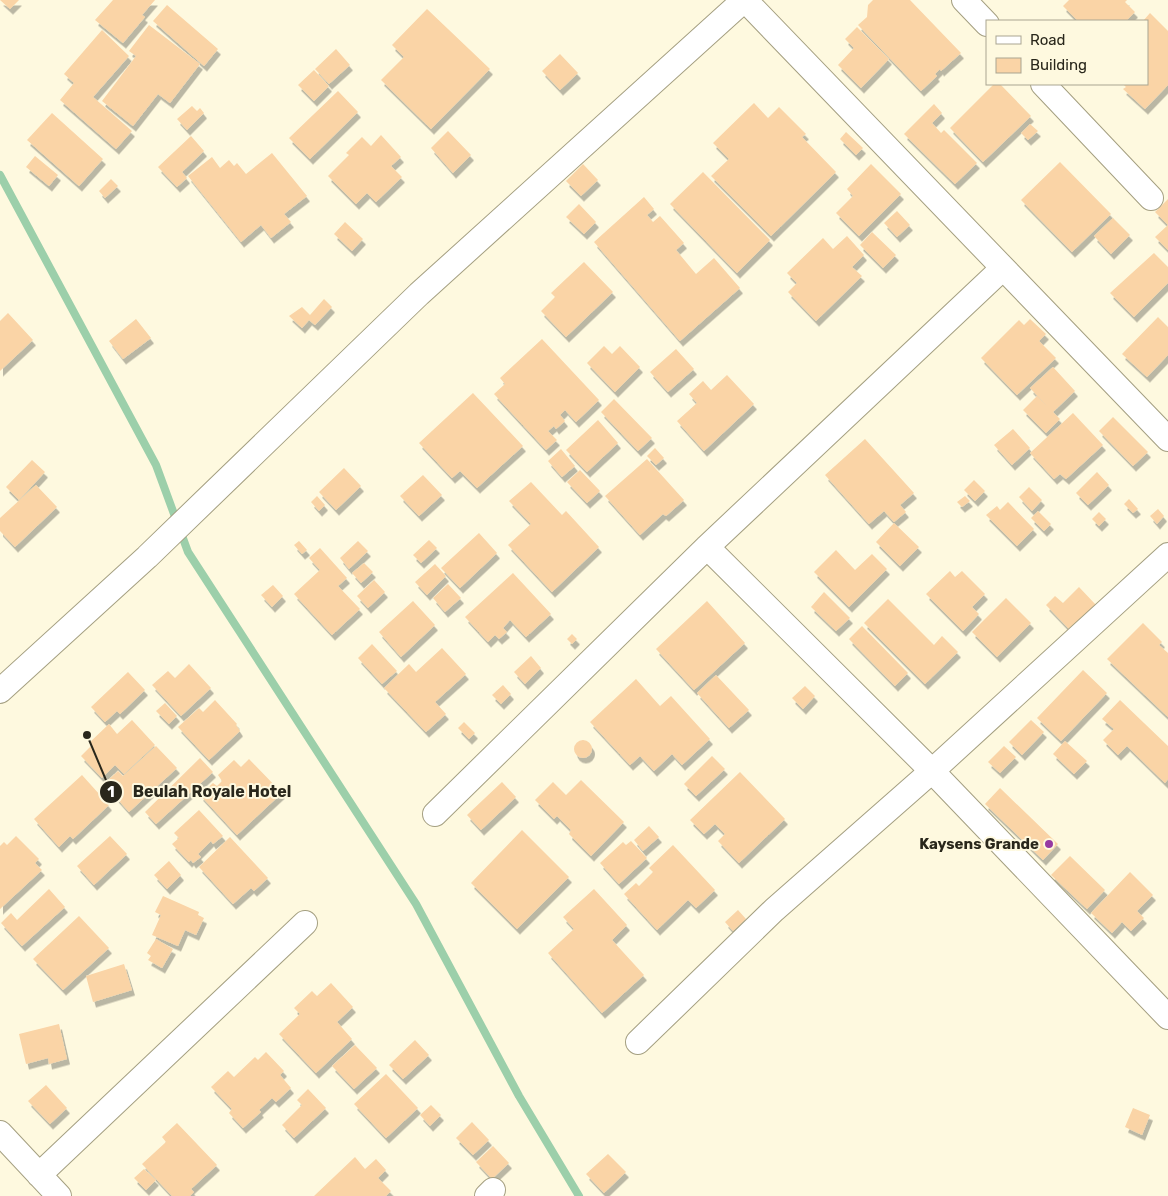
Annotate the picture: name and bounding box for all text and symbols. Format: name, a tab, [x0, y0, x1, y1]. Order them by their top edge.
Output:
legend	[986, 20, 1148, 85]
text: Road	[1030, 31, 1066, 49]
text: Building	[1030, 56, 1087, 74]
callout: Beulah Royale Hotel	[98, 776, 302, 807]
text: Beulah Royale Hotel	[133, 782, 291, 801]
text: 1	[107, 783, 115, 801]
place label: Kaysens Grande	[919, 835, 1039, 853]
marker: Kaysens Grande	[1043, 838, 1055, 850]

